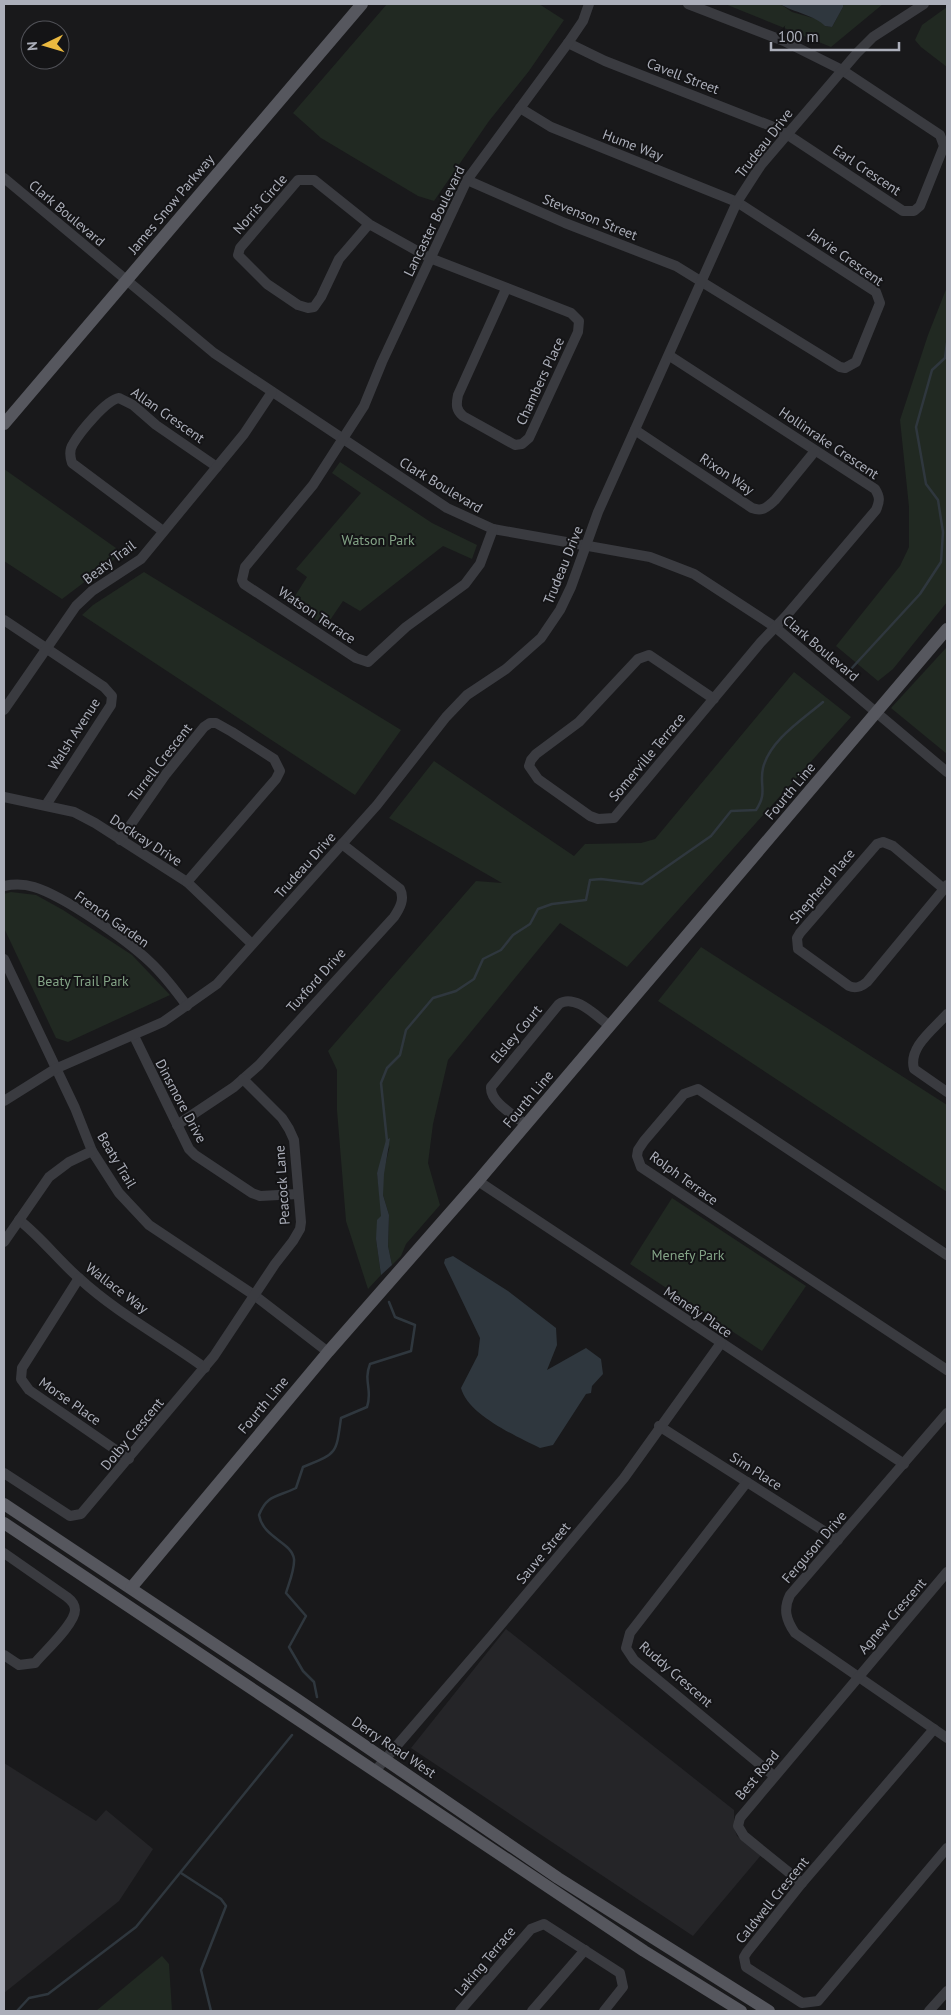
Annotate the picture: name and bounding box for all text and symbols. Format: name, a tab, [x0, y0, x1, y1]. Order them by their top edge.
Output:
north arrow	[20, 20, 70, 70]
scale bar	[771, 20, 898, 52]
text: 100 m	[778, 27, 819, 46]
text: N	[23, 41, 41, 52]
street label: Cavell Street	[644, 54, 722, 98]
street label: Trudeau Drive	[731, 105, 797, 181]
street label: Hume Way	[600, 125, 666, 165]
street label: Earl Crescent	[830, 141, 905, 199]
street label: James Snow Parkway	[123, 150, 218, 258]
street label: Lancaster Boulevard	[399, 163, 469, 279]
street label: Norris Circle	[229, 170, 291, 238]
street label: Clark Boulevard	[25, 176, 109, 250]
street label: Stevenson Street	[540, 190, 640, 244]
street label: Jarvie Crescent	[804, 224, 887, 290]
street label: Chambers Place	[512, 334, 568, 428]
street label: Allan Crescent	[128, 383, 208, 447]
street label: Hollinrake Crescent	[776, 403, 883, 483]
street label: Rixon Way	[696, 449, 758, 499]
street label: Clark Boulevard	[396, 453, 486, 517]
street label: Trudeau Drive	[539, 523, 587, 607]
park label: Watson Park	[341, 531, 415, 549]
street label: Beaty Trail	[79, 536, 139, 588]
street label: Watson Terrace	[275, 582, 359, 648]
street label: Clark Boulevard	[779, 611, 863, 685]
street label: Walsh Avenue	[44, 694, 104, 774]
street label: Somerville Terrace	[605, 709, 689, 805]
street label: Turrell Crescent	[124, 719, 196, 804]
street label: Fourth Line	[761, 759, 819, 823]
street label: Dockray Drive	[106, 810, 186, 870]
street label: Trudeau Drive	[271, 828, 339, 902]
street label: Shepherd Place	[785, 845, 859, 927]
street label: French Garden	[71, 887, 153, 951]
street label: Tuxford Drive	[282, 944, 350, 1016]
park label: Beaty Trail Park	[37, 972, 129, 990]
street label: Elsley Court	[486, 1001, 546, 1067]
street label: Dinsmore Drive	[151, 1056, 211, 1146]
street label: Fourth Line	[499, 1067, 557, 1131]
street label: Beaty Trail	[93, 1129, 141, 1191]
street label: Peacock Lane	[270, 1145, 294, 1225]
street label: Rolph Terrace	[646, 1147, 722, 1209]
park label: Menefy Park	[652, 1246, 725, 1264]
street label: Wallace Way	[82, 1258, 152, 1318]
street label: Menefy Place	[660, 1282, 736, 1342]
street label: Morse Place	[35, 1373, 105, 1429]
street label: Fourth Line	[234, 1373, 292, 1437]
street label: Dolby Crescent	[97, 1394, 168, 1474]
street label: Sim Place	[727, 1448, 785, 1494]
street label: Ferguson Drive	[778, 1507, 850, 1587]
street label: Sauve Street	[512, 1518, 574, 1588]
street label: Agnew Crescent	[854, 1574, 930, 1658]
street label: Ruddy Crescent	[636, 1637, 717, 1711]
street label: Derry Road West	[349, 1712, 440, 1782]
street label: Best Road	[731, 1746, 783, 1804]
street label: Caldwell Crescent	[731, 1853, 813, 1947]
street label: Laking Terrace	[451, 1922, 519, 2000]

